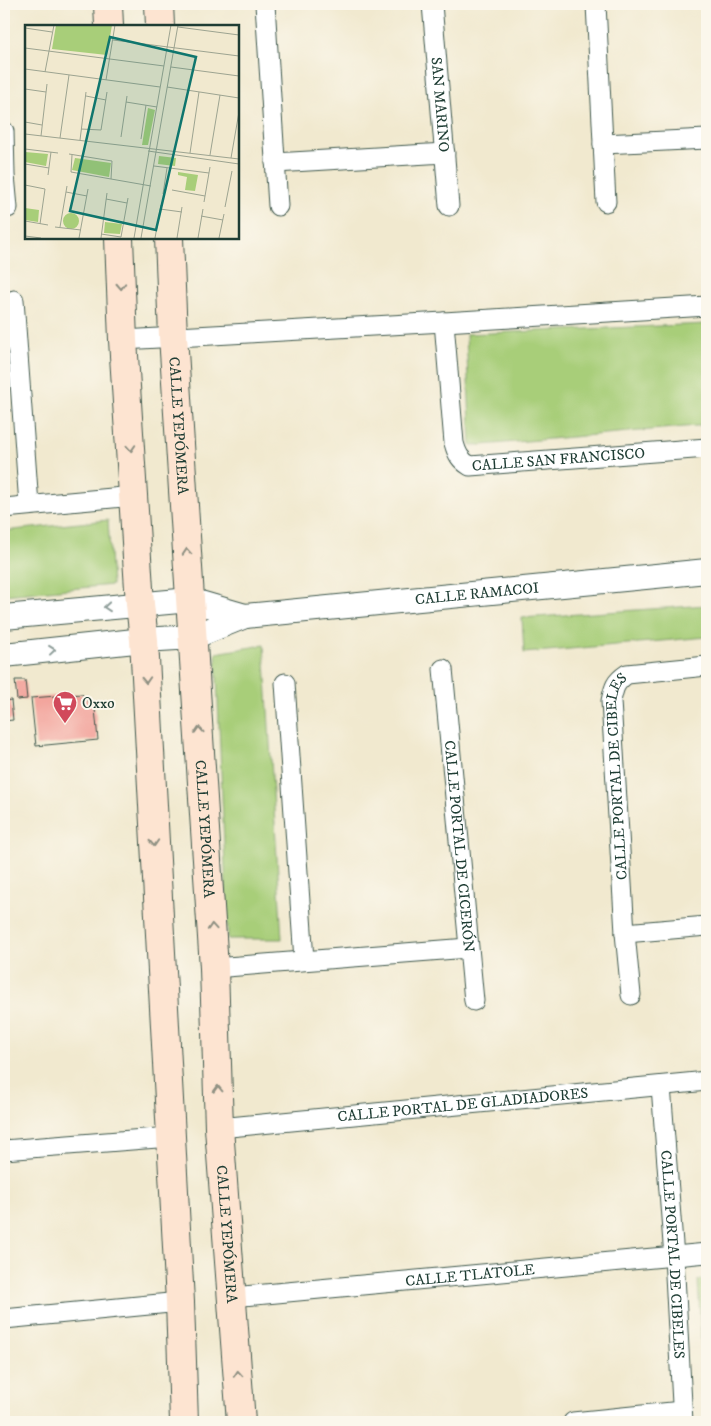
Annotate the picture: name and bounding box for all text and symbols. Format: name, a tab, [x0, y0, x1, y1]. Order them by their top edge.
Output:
inset map	[25, 25, 239, 239]
street label: SAN MARINO	[427, 56, 453, 153]
one-way arrow	[116, 282, 126, 290]
street label: CALLE YEPÓMERA	[164, 356, 192, 496]
street label: CALLE SAN FRANCISCO	[471, 444, 646, 476]
one-way arrow	[125, 445, 136, 453]
one-way arrow	[182, 548, 193, 556]
street label: CALLE RAMACOI	[414, 578, 540, 609]
one-way arrow	[103, 601, 111, 612]
one-way arrow	[49, 645, 57, 656]
street label: CALLE PORTAL DE CIBELES	[602, 669, 632, 881]
one-way arrow	[140, 677, 151, 685]
supermarket icon: Oxxo	[52, 690, 78, 724]
place label: Oxxo	[82, 694, 115, 713]
one-way arrow	[193, 726, 204, 734]
street label: CALLE PORTAL DE CICERÓN	[440, 739, 478, 953]
street label: CALLE YEPÓMERA	[191, 759, 218, 899]
one-way arrow	[149, 839, 160, 847]
one-way arrow	[206, 923, 217, 931]
street label: CALLE PORTAL DE GLADIADORES	[337, 1083, 589, 1127]
one-way arrow	[213, 1085, 223, 1093]
street label: CALLE PORTAL DE CIBELES	[656, 1150, 689, 1360]
street label: CALLE YEPÓMERA	[212, 1165, 241, 1304]
street label: CALLE TLATOLE	[404, 1260, 536, 1291]
one-way arrow	[232, 1369, 243, 1377]

